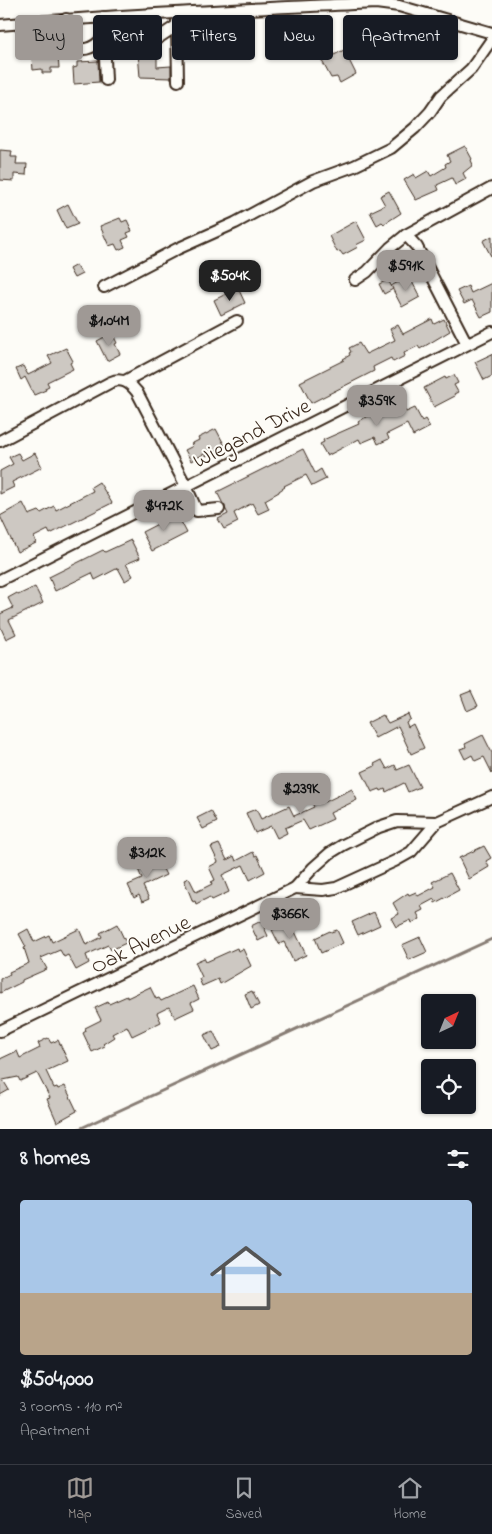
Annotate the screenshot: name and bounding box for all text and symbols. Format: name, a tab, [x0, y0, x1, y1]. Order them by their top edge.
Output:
chip: Buy	[15, 15, 83, 60]
chip: Rent	[93, 15, 162, 60]
chip: Filters	[172, 15, 255, 60]
chip: New	[265, 15, 333, 60]
chip: Apartment	[343, 15, 458, 60]
pin: $591K	[371, 250, 441, 292]
text: $591K	[388, 254, 424, 278]
pin: $504K	[195, 260, 265, 302]
text: $504K	[210, 264, 250, 288]
pin: $1.04M	[68, 304, 150, 347]
text: $1.04M	[88, 309, 130, 333]
pin: $359K	[342, 384, 412, 427]
text: $359K	[358, 389, 396, 413]
street label: Wiegand Drive	[188, 391, 317, 479]
pin: $472K	[129, 490, 199, 532]
text: $472K	[145, 494, 183, 518]
pin: $239K	[266, 772, 336, 815]
text: $239K	[283, 777, 319, 801]
pin: $312K	[112, 836, 182, 879]
text: $312K	[128, 841, 166, 865]
pin: $366K	[255, 898, 325, 940]
text: $366K	[271, 902, 309, 926]
street label: Oak Avenue	[86, 908, 197, 984]
north arrow	[421, 994, 476, 1049]
map controls	[421, 994, 476, 1114]
button: locate	[421, 1059, 476, 1114]
text: 8 homes	[20, 1144, 90, 1174]
icon: filters	[444, 1145, 472, 1173]
icon: home	[201, 1233, 291, 1323]
text: $504,000	[20, 1365, 93, 1395]
text: 3 rooms · 110 m²	[20, 1395, 122, 1419]
text: Apartment	[20, 1419, 90, 1443]
tab: Map	[66, 1474, 94, 1525]
tab: Saved	[225, 1474, 262, 1525]
tab: Home	[394, 1474, 426, 1525]

